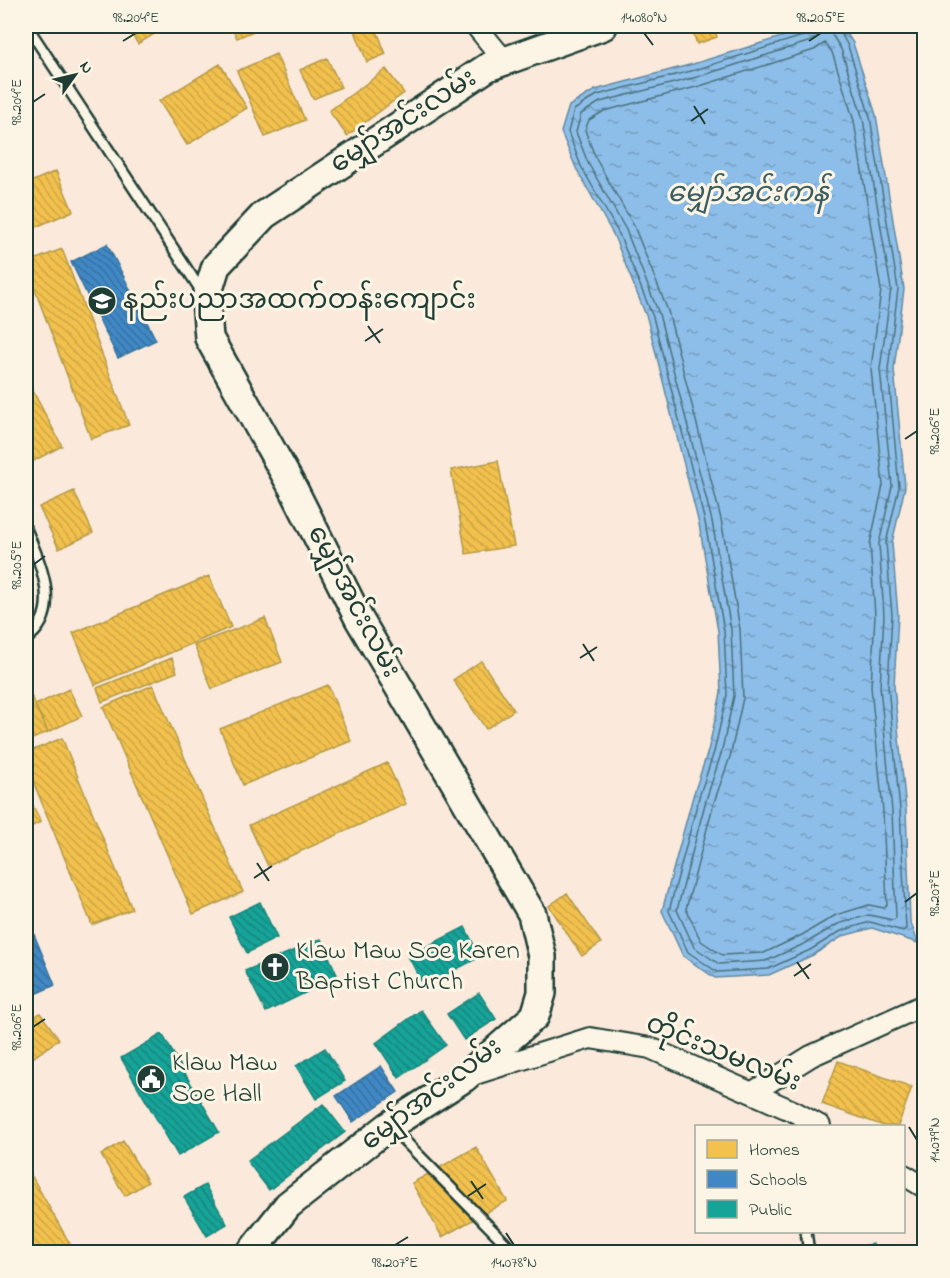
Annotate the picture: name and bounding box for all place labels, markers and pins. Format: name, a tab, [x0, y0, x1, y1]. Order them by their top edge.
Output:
place label: နည်းပညာအထက်တန်းကျောင်း	[123, 280, 476, 321]
school or university icon: နည်းပညာအထက်တန်းကျောင်း	[86, 285, 118, 317]
place label: Klaw Maw Soe Karen Baptist Church	[295, 932, 520, 1002]
church icon: Klaw Maw Soe Karen Baptist Church	[259, 951, 291, 983]
place label: Klaw Maw Soe Hall	[172, 1044, 277, 1114]
public building icon: Klaw Maw Soe Hall	[135, 1063, 167, 1095]

